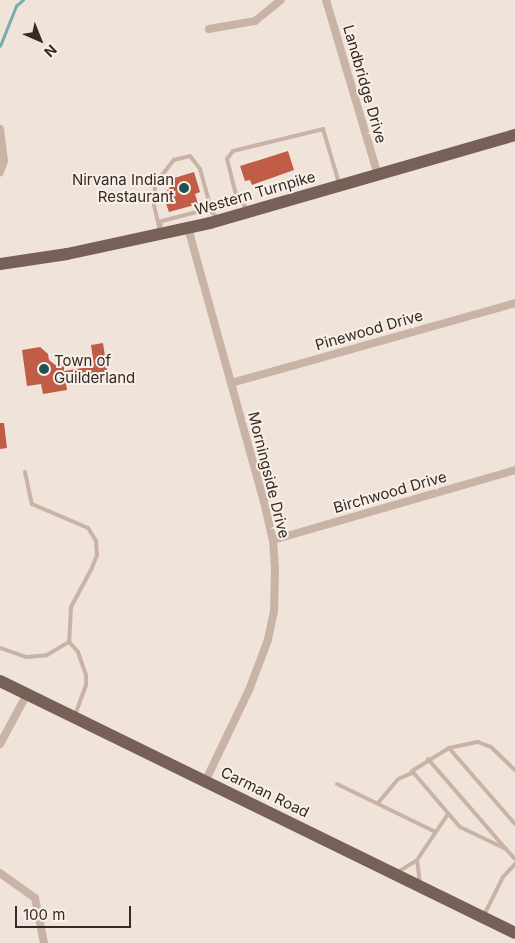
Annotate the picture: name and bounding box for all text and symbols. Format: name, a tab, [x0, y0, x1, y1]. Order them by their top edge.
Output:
north arrow	[15, 15, 65, 65]
street label: Landbridge Drive	[340, 23, 390, 145]
text: N	[41, 41, 61, 61]
street label: Western Turnpike	[193, 167, 317, 219]
place label: Nirvana Indian Restaurant	[72, 170, 174, 205]
marker: Nirvana Indian Restaurant	[178, 182, 190, 194]
street label: Pinewood Drive	[313, 306, 425, 354]
place label: Town of Guilderland	[54, 351, 135, 386]
marker: Town of Guilderland	[38, 363, 50, 375]
street label: Morningside Drive	[245, 410, 293, 540]
street label: Birchwood Drive	[331, 467, 449, 517]
street label: Carman Road	[218, 763, 312, 821]
scale bar	[18, 896, 134, 928]
text: 100 m	[23, 905, 65, 924]

